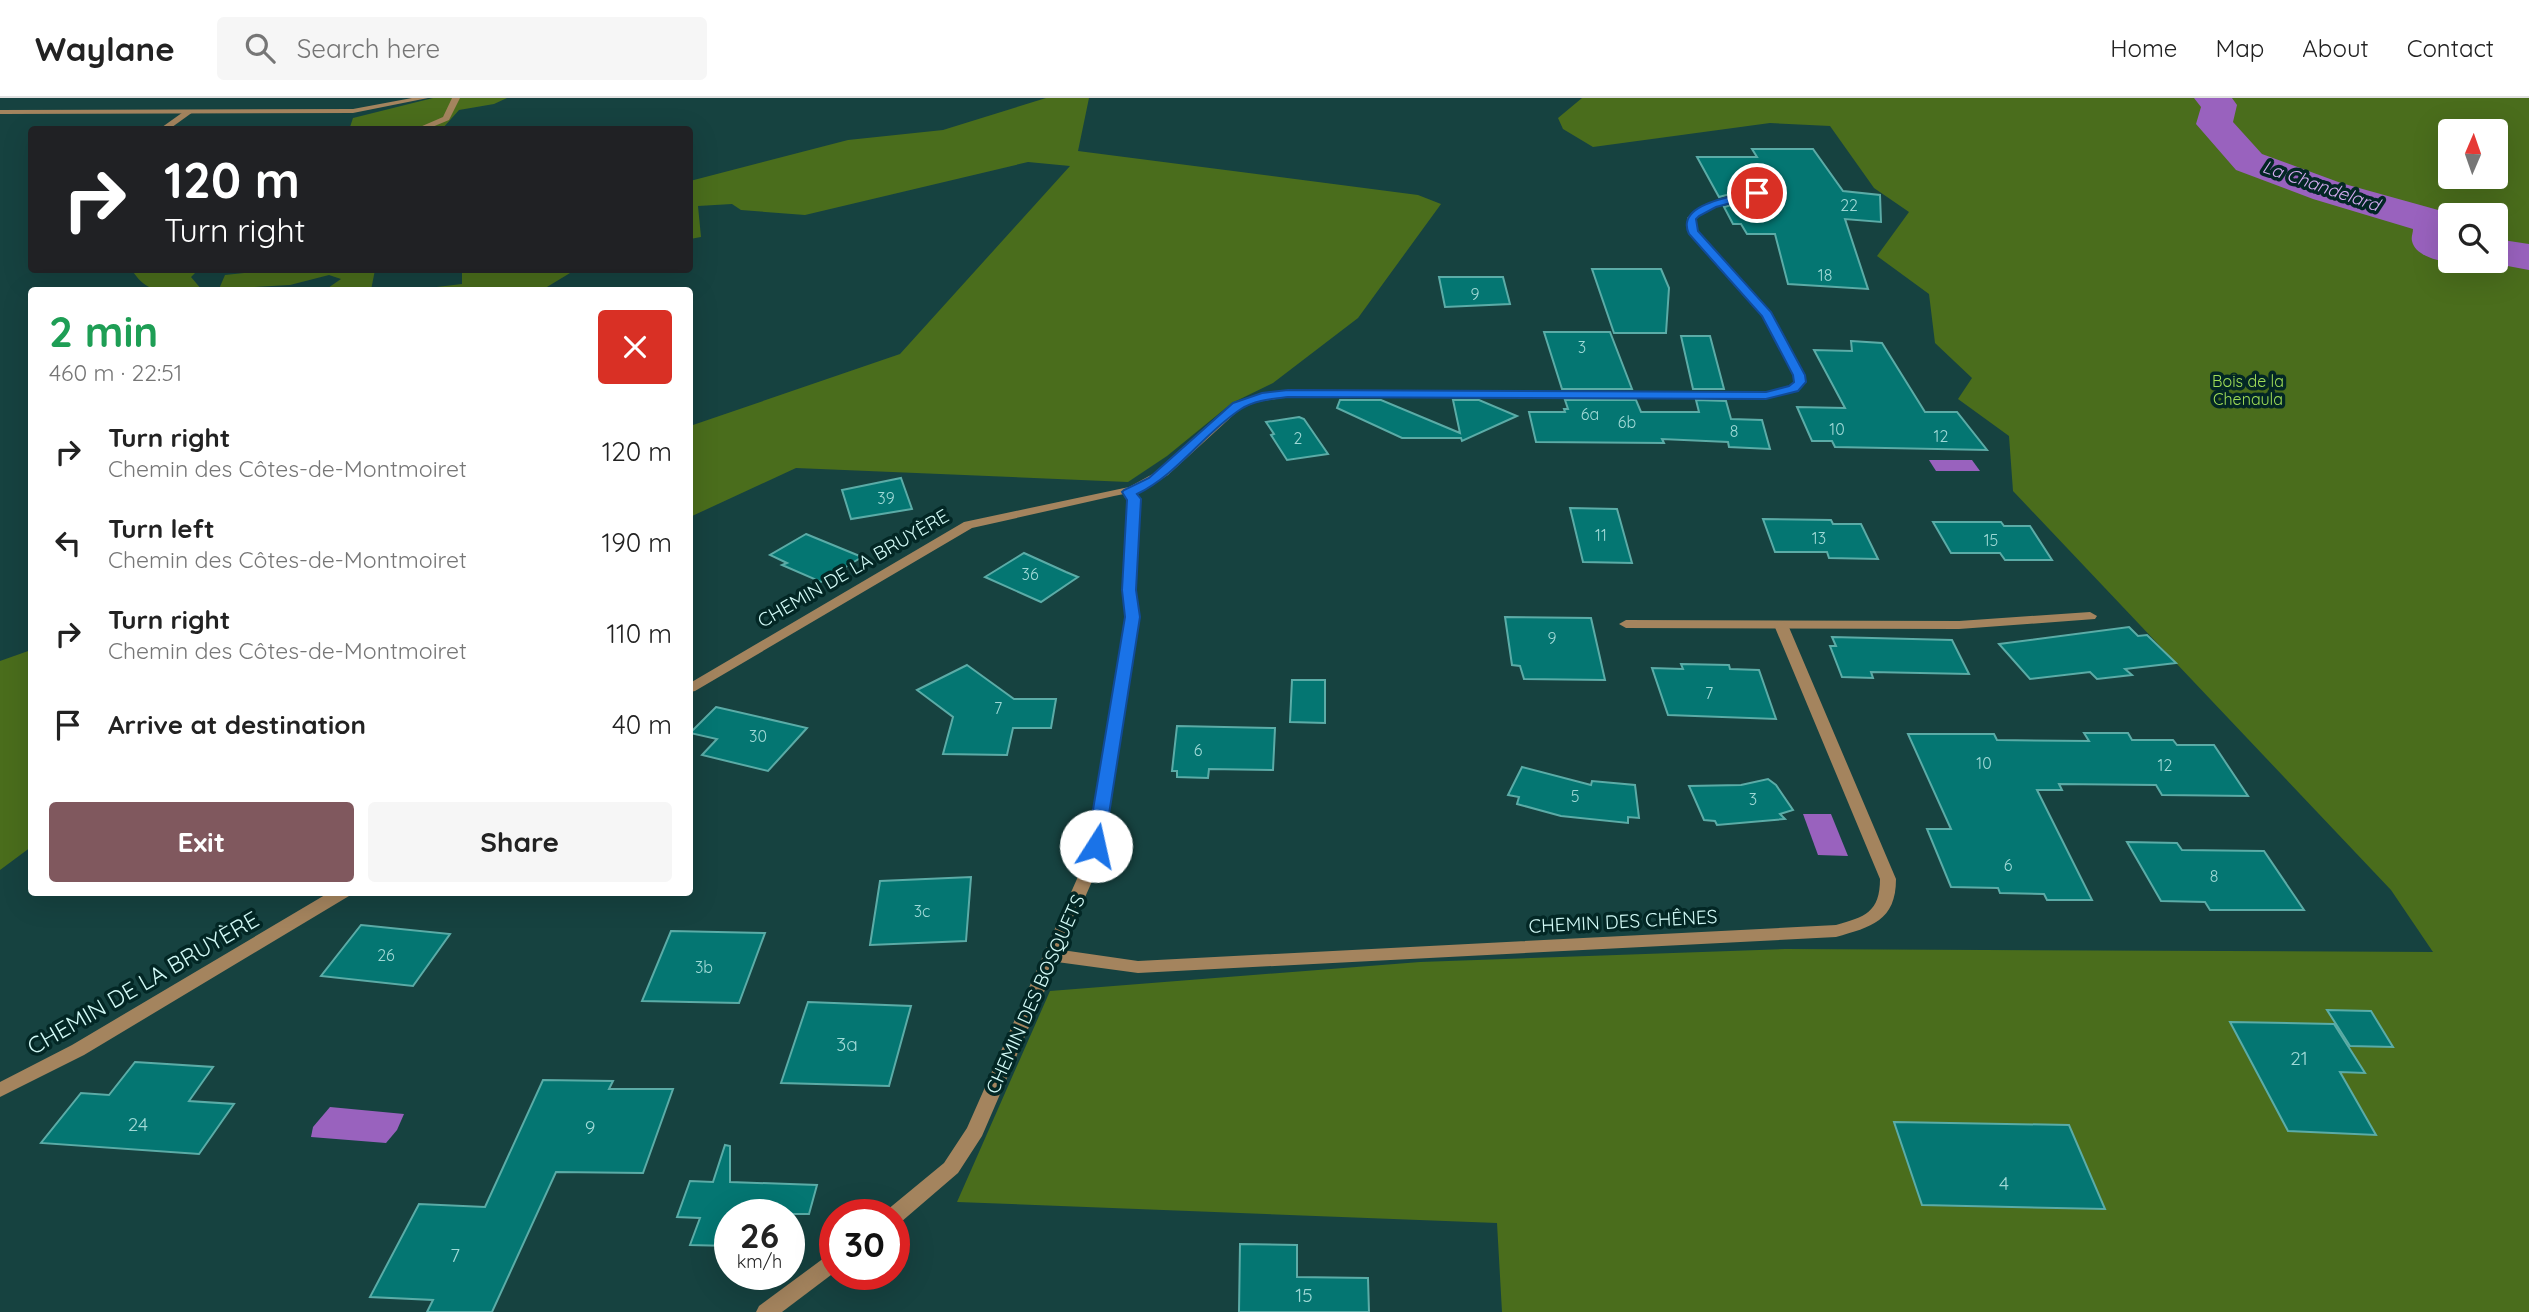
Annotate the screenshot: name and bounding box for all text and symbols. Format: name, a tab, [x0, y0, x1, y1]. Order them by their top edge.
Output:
search box	[217, 17, 707, 80]
text: Waylane	[35, 28, 175, 69]
icon: search	[241, 29, 279, 67]
text: Search here	[297, 32, 440, 65]
text: Home	[2110, 33, 2177, 63]
text: Map	[2215, 33, 2264, 63]
text: About	[2302, 33, 2369, 63]
text: Contact	[2407, 33, 2494, 63]
north arrow	[2438, 119, 2508, 189]
map controls	[2438, 119, 2508, 273]
text: 120 m	[164, 149, 300, 210]
icon: right	[49, 154, 140, 245]
water label: La Chandelard	[2260, 155, 2385, 217]
pin	[1727, 163, 1787, 223]
icon: arrive	[1738, 174, 1776, 212]
house number: 22	[1840, 195, 1858, 215]
button: search	[2438, 203, 2508, 273]
text: Turn right	[164, 210, 305, 250]
house number: 18	[1818, 265, 1832, 285]
house number: 9	[1471, 284, 1480, 304]
text: 2 min	[49, 305, 158, 358]
button: close	[598, 310, 672, 384]
house number: 3	[1578, 337, 1586, 357]
text: 460 m · 22:51	[49, 358, 182, 387]
park label: Bois de la Chenaula	[2212, 371, 2284, 409]
house number: 6a	[1581, 404, 1599, 424]
house number: 6b	[1618, 412, 1636, 432]
house number: 10	[1829, 419, 1845, 439]
text: Turn right	[108, 421, 230, 454]
house number: 8	[1730, 421, 1738, 441]
house number: 12	[1934, 426, 1949, 446]
house number: 2	[1294, 428, 1303, 448]
icon: right	[49, 433, 87, 471]
text: 120 m	[602, 435, 672, 468]
text: Chemin des Côtes-de-Montmoiret	[108, 454, 467, 483]
house number: 39	[877, 488, 895, 508]
street label: CHEMIN DE LA BRUYÈRE	[753, 503, 953, 633]
text: Turn left	[108, 512, 215, 545]
icon: left	[49, 524, 87, 562]
house number: 11	[1595, 525, 1607, 545]
text: 190 m	[602, 526, 672, 559]
house number: 13	[1812, 528, 1826, 548]
house number: 15	[1984, 530, 1998, 550]
text: Chemin des Côtes-de-Montmoiret	[108, 545, 467, 574]
house number: 36	[1022, 564, 1039, 584]
text: Turn right	[108, 603, 230, 636]
icon: right	[49, 615, 87, 653]
text: 110 m	[606, 617, 672, 650]
house number: 9	[1548, 628, 1557, 648]
text: Chemin des Côtes-de-Montmoiret	[108, 636, 467, 665]
house number: 7	[1705, 683, 1713, 703]
house number: 7	[994, 698, 1002, 718]
icon: arrive	[49, 706, 87, 744]
text: Arrive at destination	[108, 708, 366, 741]
text: 40 m	[612, 708, 672, 741]
house number: 30	[749, 726, 767, 746]
house number: 6	[1194, 740, 1203, 760]
house number: 10	[1976, 753, 1992, 773]
house number: 12	[2158, 755, 2173, 775]
house number: 5	[1571, 786, 1579, 806]
house number: 3	[1749, 789, 1757, 809]
button: Exit	[49, 802, 354, 882]
button: Share	[368, 802, 672, 882]
position arrow	[1059, 809, 1133, 883]
house number: 6	[2004, 855, 2013, 875]
house number: 8	[2210, 866, 2218, 886]
street label: CHEMIN DES BOSQUETS	[980, 891, 1090, 1097]
house number: 3c	[914, 901, 930, 921]
street label: CHEMIN DE LA BRUYÈRE	[22, 904, 264, 1061]
street label: CHEMIN DES CHÊNES	[1528, 904, 1718, 938]
house number: 26	[377, 945, 395, 965]
house number: 3b	[695, 957, 713, 977]
house number: 3a	[836, 1032, 858, 1056]
house number: 21	[2290, 1046, 2308, 1070]
house number: 24	[128, 1112, 148, 1136]
house number: 9	[585, 1115, 595, 1139]
house number: 4	[1999, 1171, 2009, 1195]
speed limit sign: 30	[819, 1199, 910, 1290]
text: 26	[740, 1213, 779, 1257]
house number: 7	[450, 1243, 460, 1267]
text: km/h	[737, 1250, 782, 1273]
house number: 15	[1295, 1283, 1313, 1307]

